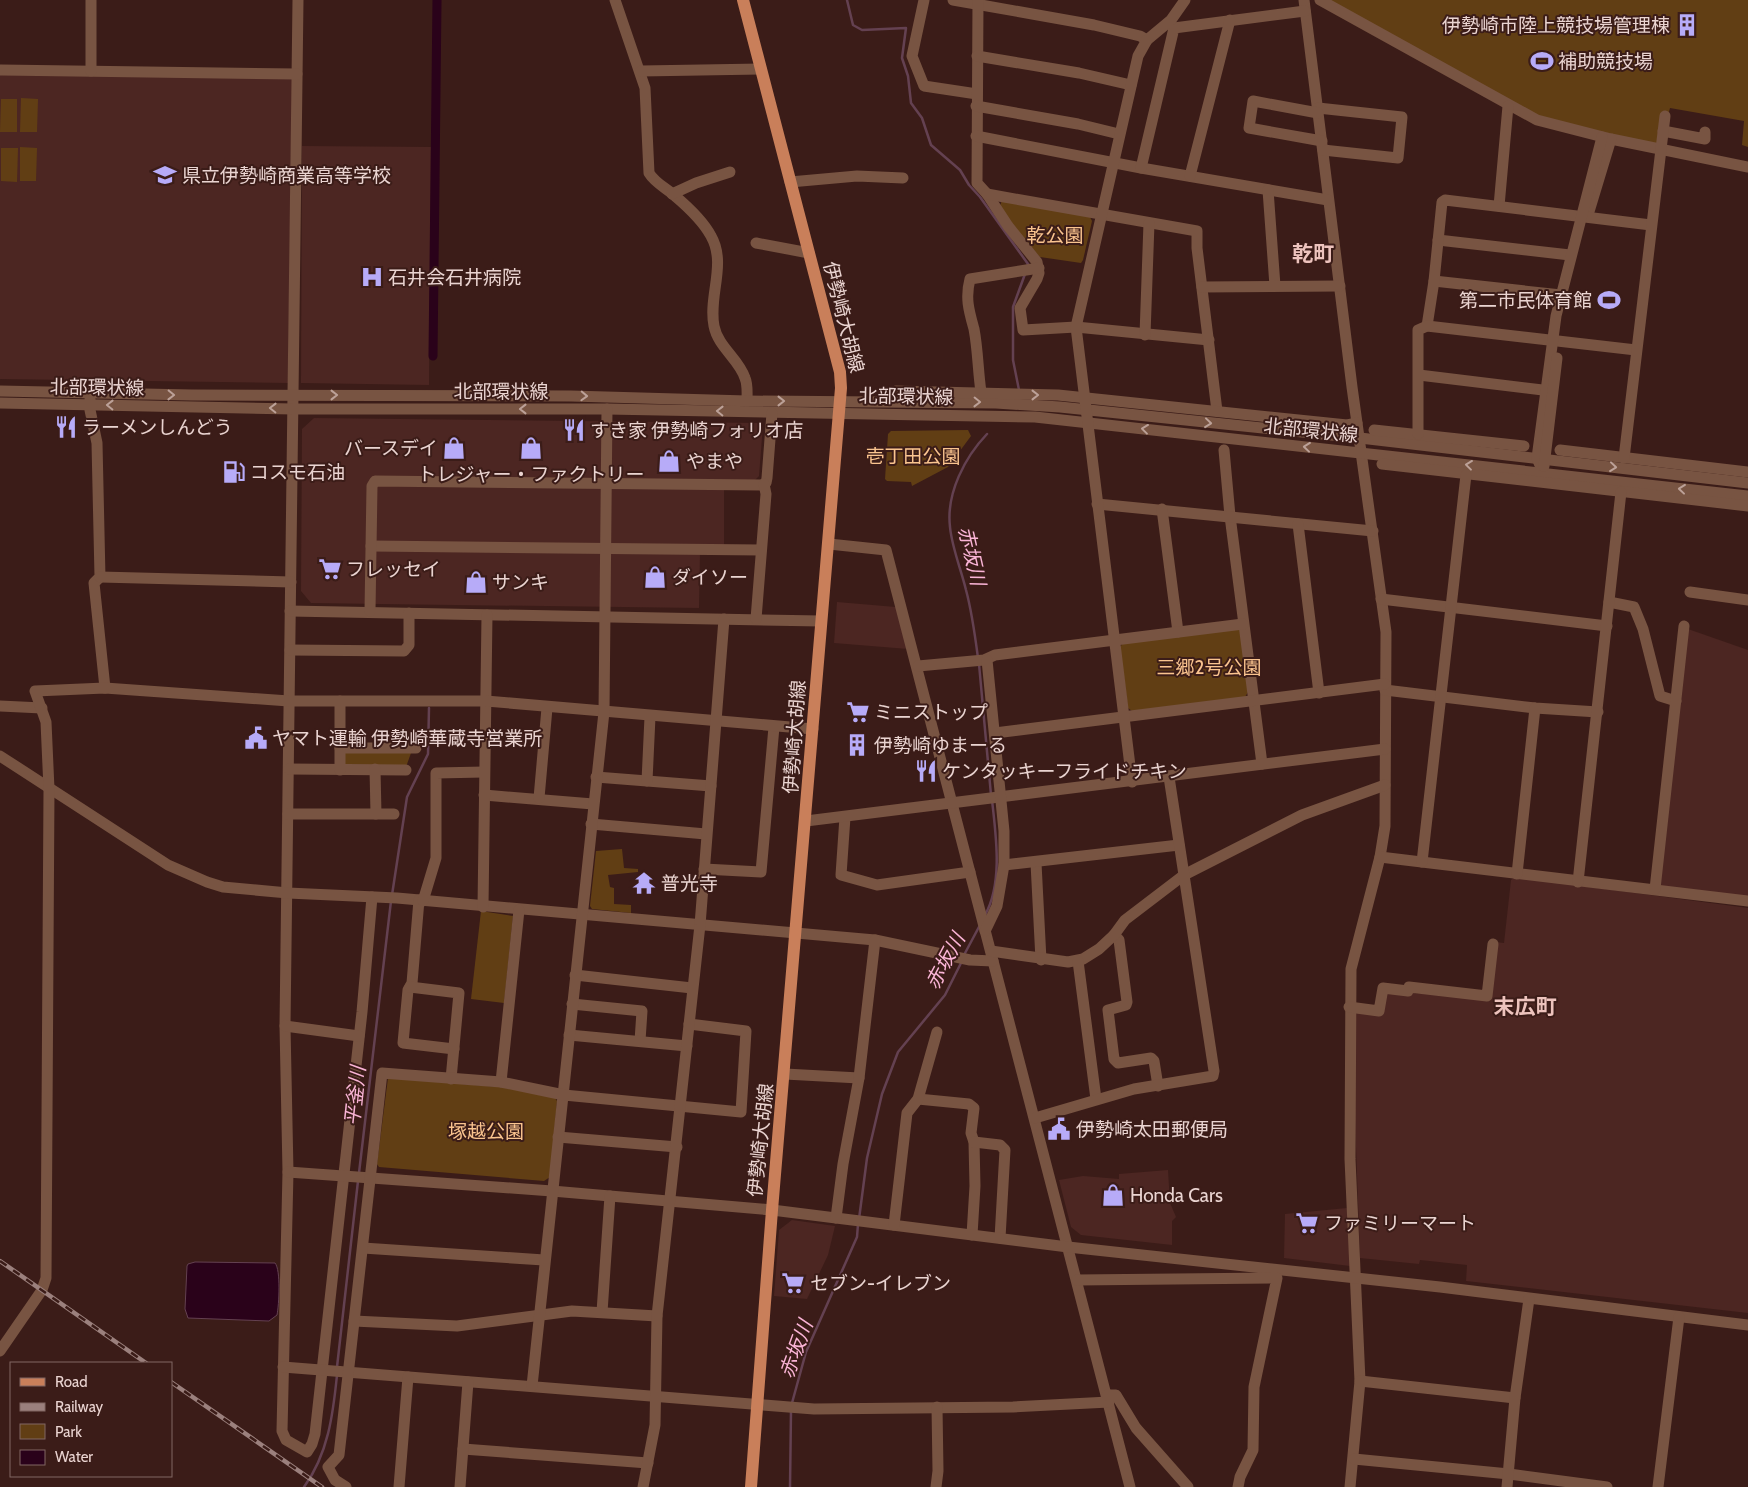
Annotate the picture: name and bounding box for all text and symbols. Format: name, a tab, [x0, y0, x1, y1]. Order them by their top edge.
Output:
building icon: 伊勢崎市陸上競技場管理棟	[1674, 12, 1700, 38]
place label: 伊勢崎市陸上競技場管理棟	[1442, 14, 1670, 37]
sports icon: 補助競技場	[1529, 48, 1555, 74]
place label: 補助競技場	[1558, 50, 1653, 73]
school or university icon: 県立伊勢崎商業高等学校	[152, 162, 178, 188]
place label: 県立伊勢崎商業高等学校	[182, 164, 391, 187]
park label: 乾公園	[1026, 224, 1084, 247]
district label: 乾町	[1292, 241, 1334, 266]
street label: 伊勢崎大胡線	[819, 259, 868, 375]
hospital icon: 石井会石井病院	[359, 264, 385, 290]
place label: 石井会石井病院	[388, 266, 521, 289]
sports icon: 第二市民体育館	[1596, 287, 1622, 313]
place label: 第二市民体育館	[1459, 289, 1592, 312]
street label: 北部環状線	[49, 375, 145, 400]
street label: 北部環状線	[453, 380, 549, 403]
street label: 北部環状線	[858, 384, 954, 409]
one-way arrow	[167, 389, 175, 400]
one-way arrow	[330, 390, 338, 400]
one-way arrow	[1031, 390, 1039, 400]
one-way arrow	[580, 391, 588, 402]
one-way arrow	[778, 396, 785, 406]
one-way arrow	[974, 397, 981, 407]
one-way arrow	[106, 400, 114, 410]
one-way arrow	[268, 403, 276, 413]
one-way arrow	[518, 404, 526, 414]
one-way arrow	[716, 406, 724, 417]
restaurant icon: ラーメンしんどう	[53, 414, 79, 440]
street label: 北部環状線	[1262, 414, 1359, 447]
place label: ラーメンしんどう	[82, 416, 233, 439]
restaurant icon: すき家 伊勢崎フォリオ店	[561, 417, 587, 443]
one-way arrow	[1205, 417, 1213, 428]
place label: すき家 伊勢崎フォリオ店	[590, 419, 803, 442]
one-way arrow	[1141, 424, 1149, 435]
shop icon: バースデイ	[441, 435, 467, 461]
shop icon: トレジャー・ファクトリー	[518, 435, 544, 461]
place label: バースデイ	[344, 437, 438, 460]
one-way arrow	[1303, 442, 1311, 453]
park label: 壱丁田公園	[865, 445, 961, 468]
shop icon: やまや	[656, 448, 682, 474]
place label: やまや	[686, 450, 743, 473]
fuel station icon: コスモ石油	[221, 459, 247, 485]
one-way arrow	[1464, 460, 1472, 471]
place label: コスモ石油	[250, 461, 345, 484]
one-way arrow	[1610, 462, 1618, 473]
place label: トレジャー・ファクトリー	[417, 463, 645, 486]
one-way arrow	[1678, 484, 1686, 495]
water label: 赤坂川	[954, 524, 991, 590]
supermarket icon: フレッセイ	[317, 556, 343, 582]
place label: フレッセイ	[346, 558, 441, 581]
shop icon: ダイソー	[642, 564, 668, 590]
place label: ダイソー	[672, 566, 748, 589]
shop icon: サンキ	[463, 569, 489, 595]
place label: サンキ	[492, 571, 549, 594]
park label: 三郷2号公園	[1157, 656, 1261, 679]
street label: 伊勢崎大胡線	[779, 679, 810, 795]
supermarket icon: ミニストップ	[845, 699, 871, 725]
place label: ミニストップ	[874, 701, 988, 724]
public building icon: ヤマト運輸 伊勢崎華蔵寺営業所	[243, 725, 269, 751]
place label: ヤマト運輸 伊勢崎華蔵寺営業所	[272, 727, 542, 750]
building icon: 伊勢崎ゆまーる	[844, 732, 870, 758]
place label: 伊勢崎ゆまーる	[874, 734, 1007, 757]
restaurant icon: ケンタッキーフライドチキン	[913, 758, 939, 784]
place label: ケンタッキーフライドチキン	[942, 760, 1187, 783]
temple icon: 普光寺	[631, 870, 657, 896]
place label: 普光寺	[661, 872, 718, 895]
water label: 赤坂川	[920, 927, 971, 993]
district label: 末広町	[1494, 994, 1557, 1019]
water label: 平釜川	[340, 1063, 370, 1127]
street label: 伊勢崎大胡線	[743, 1082, 778, 1198]
public building icon: 伊勢崎太田郵便局	[1046, 1116, 1072, 1142]
place label: 伊勢崎太田郵便局	[1076, 1118, 1228, 1141]
park label: 塚越公園	[448, 1120, 524, 1143]
shop icon: Honda Cars	[1100, 1182, 1126, 1208]
place label: Honda Cars	[1130, 1184, 1223, 1207]
supermarket icon: ファミリーマート	[1294, 1210, 1320, 1236]
place label: ファミリーマート	[1324, 1212, 1476, 1235]
supermarket icon: セブン-イレブン	[780, 1270, 806, 1296]
place label: セブン-イレブン	[810, 1272, 951, 1295]
water label: 赤坂川	[774, 1315, 818, 1381]
legend	[10, 1362, 172, 1477]
text: Road	[55, 1373, 88, 1391]
text: Railway	[55, 1398, 104, 1416]
text: Park	[55, 1423, 82, 1441]
text: Water	[55, 1448, 93, 1466]

